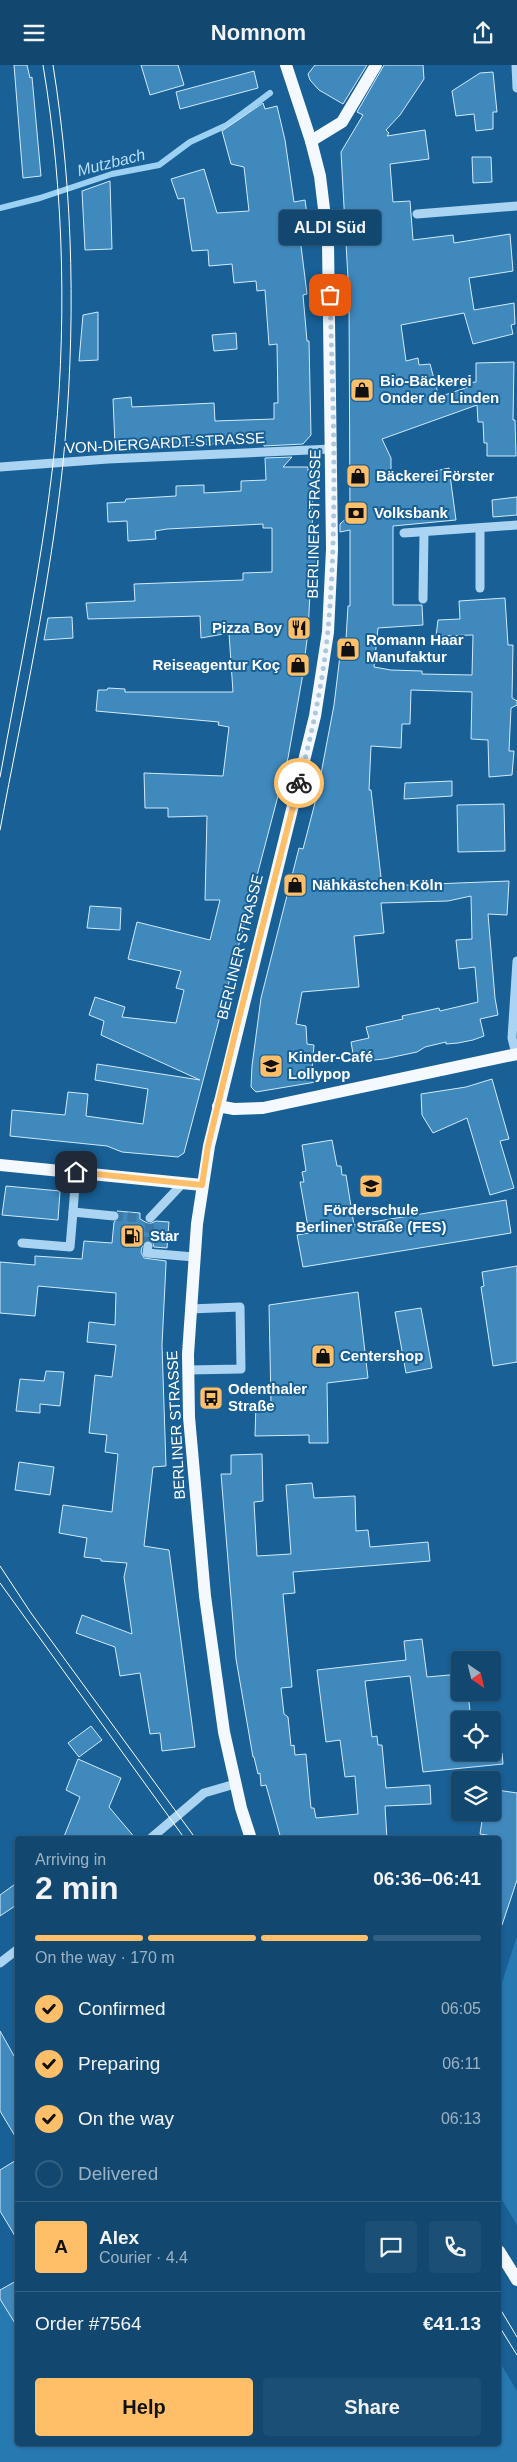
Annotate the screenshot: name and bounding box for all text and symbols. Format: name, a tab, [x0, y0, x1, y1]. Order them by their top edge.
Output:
icon: menu	[20, 19, 48, 47]
icon: share	[469, 19, 497, 47]
text: Nomnom	[211, 20, 306, 45]
water label: Mutzbach	[75, 146, 147, 179]
callout: ALDI Süd	[279, 210, 381, 245]
text: ALDI Süd	[294, 219, 366, 236]
pin	[309, 274, 351, 316]
icon: bag	[316, 281, 344, 309]
place label: Bio-Bäckerei Onder de Linden	[380, 372, 499, 406]
shop icon: Bio-Bäckerei Onder de Linden	[349, 377, 375, 403]
street label: VON-DIERGARDT-STRASSE	[65, 429, 265, 456]
street label: BERLINER STRASSE	[304, 449, 323, 599]
shop icon: Bäckerei Förster	[345, 463, 371, 489]
place label: Bäckerei Förster	[376, 467, 495, 484]
bank icon: Volksbank	[343, 500, 369, 526]
place label: Volksbank	[374, 504, 449, 521]
restaurant icon: Pizza Boy	[286, 615, 312, 641]
place label: Pizza Boy	[212, 619, 283, 636]
place label: Romann Haar Manufaktur	[366, 631, 464, 665]
shop icon: Romann Haar Manufaktur	[335, 636, 361, 662]
shop icon: Reiseagentur Koç	[285, 652, 311, 678]
place label: Reiseagentur Koç	[152, 656, 280, 673]
courier	[274, 758, 324, 808]
icon: bike	[285, 769, 313, 797]
street label: BERLINER STRASSE	[213, 872, 266, 1021]
shop icon: Nähkästchen Köln	[282, 872, 308, 898]
place label: Nähkästchen Köln	[312, 876, 443, 893]
place label: Kinder-Café Lollypop	[288, 1048, 373, 1082]
school or university icon: Kinder-Café Lollypop	[258, 1053, 284, 1079]
pin	[55, 1151, 97, 1193]
icon: home	[62, 1158, 90, 1186]
school or university icon: Förderschule Berliner Straße (FES)	[358, 1173, 384, 1199]
place label: Förderschule Berliner Straße (FES)	[296, 1201, 446, 1235]
fuel station icon: Star	[119, 1223, 145, 1249]
place label: Star	[150, 1227, 179, 1244]
shop icon: Centershop	[310, 1343, 336, 1369]
place label: Centershop	[340, 1347, 423, 1364]
street label: BERLINER STRASSE	[163, 1350, 188, 1500]
place label: Odenthaler Straße	[228, 1380, 307, 1414]
bus stop icon: Odenthaler Straße	[198, 1385, 224, 1411]
north arrow	[451, 1651, 501, 1701]
map controls	[451, 1651, 501, 1821]
button: locate	[451, 1711, 501, 1761]
button: layers	[451, 1771, 501, 1821]
text: Arriving in	[35, 1851, 106, 1868]
text: 06:36–06:41	[373, 1868, 481, 1889]
text: 2 min	[35, 1870, 119, 1906]
text: On the way · 170 m	[35, 1949, 175, 1966]
icon: check	[35, 1995, 63, 2023]
text: Confirmed	[78, 1998, 166, 2019]
text: 06:05	[441, 2000, 481, 2017]
icon: check	[35, 2050, 63, 2078]
text: Preparing	[78, 2053, 160, 2074]
text: 06:11	[442, 2055, 481, 2072]
icon: check	[35, 2105, 63, 2133]
text: On the way	[78, 2108, 174, 2129]
text: 06:13	[441, 2110, 481, 2127]
text: Delivered	[78, 2163, 158, 2184]
button: chat	[365, 2221, 417, 2273]
button: phone	[429, 2221, 481, 2273]
text: Alex	[99, 2227, 139, 2248]
text: A	[54, 2236, 68, 2257]
text: Courier · 4.4	[99, 2249, 188, 2266]
text: Order #7564	[35, 2313, 142, 2334]
text: €41.13	[423, 2313, 481, 2334]
button: Help	[35, 2378, 253, 2436]
button: Share	[263, 2378, 481, 2436]

